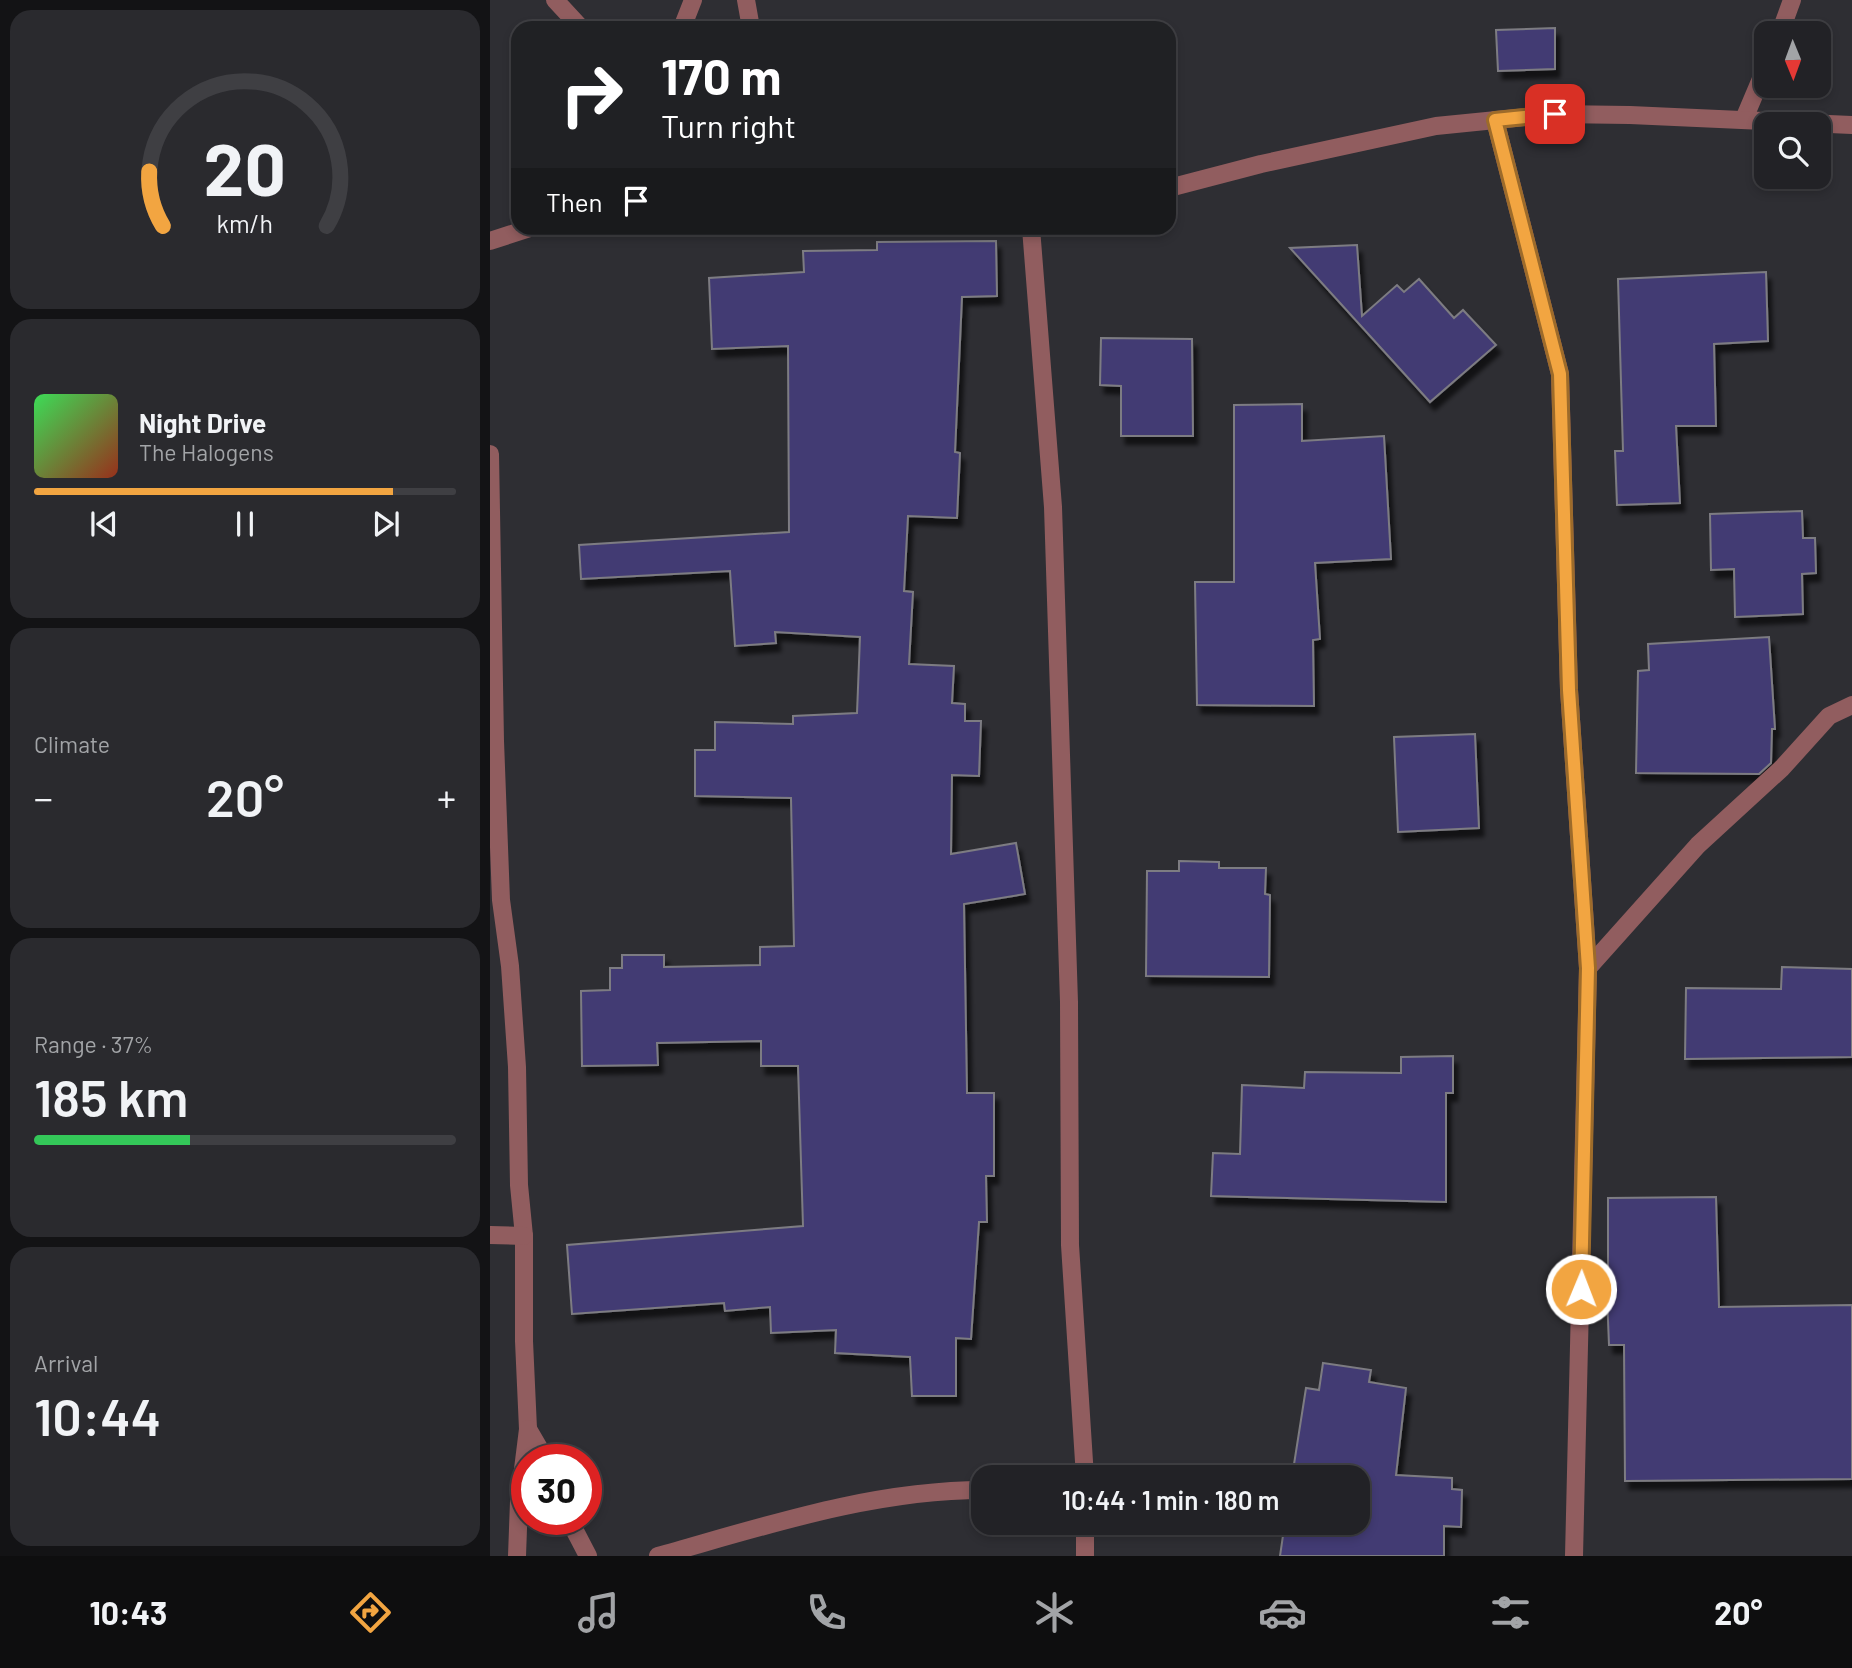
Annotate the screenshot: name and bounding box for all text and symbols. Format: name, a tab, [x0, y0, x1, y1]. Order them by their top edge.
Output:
north arrow	[1754, 21, 1830, 98]
map controls	[1754, 21, 1831, 189]
text: 170 m	[661, 46, 781, 105]
icon: right	[546, 49, 637, 140]
pin	[1525, 84, 1585, 144]
icon: arrive	[1536, 95, 1574, 133]
text: Turn right	[661, 106, 796, 144]
button: search	[1754, 112, 1831, 189]
text: 20	[204, 123, 286, 211]
icon: arrive	[617, 182, 655, 220]
text: Then	[546, 186, 603, 217]
text: km/h	[217, 207, 273, 237]
text: Night Drive	[139, 407, 266, 438]
text: The Halogens	[139, 438, 274, 466]
icon: previous	[85, 505, 123, 543]
icon: pause	[226, 505, 264, 543]
icon: next	[367, 505, 405, 543]
text: Climate	[34, 730, 110, 758]
text: 20°	[206, 765, 284, 827]
text: −	[34, 774, 53, 820]
text: +	[437, 774, 456, 820]
text: Range · 37%	[34, 1030, 153, 1058]
text: 185 km	[34, 1065, 188, 1127]
position arrow	[1544, 1252, 1618, 1326]
text: Arrival	[34, 1349, 98, 1377]
text: 10:44	[34, 1384, 161, 1446]
speed limit sign: 30	[511, 1444, 602, 1535]
text: 10:44 · 1 min · 180 m	[1062, 1484, 1279, 1515]
icon: directions	[346, 1588, 395, 1637]
icon: music	[574, 1588, 623, 1637]
icon: phone	[802, 1588, 851, 1637]
icon: climate	[1030, 1588, 1079, 1637]
icon: car	[1258, 1588, 1307, 1637]
icon: filters	[1486, 1588, 1535, 1637]
text: 10:43	[89, 1593, 167, 1631]
text: 20°	[1714, 1593, 1762, 1631]

